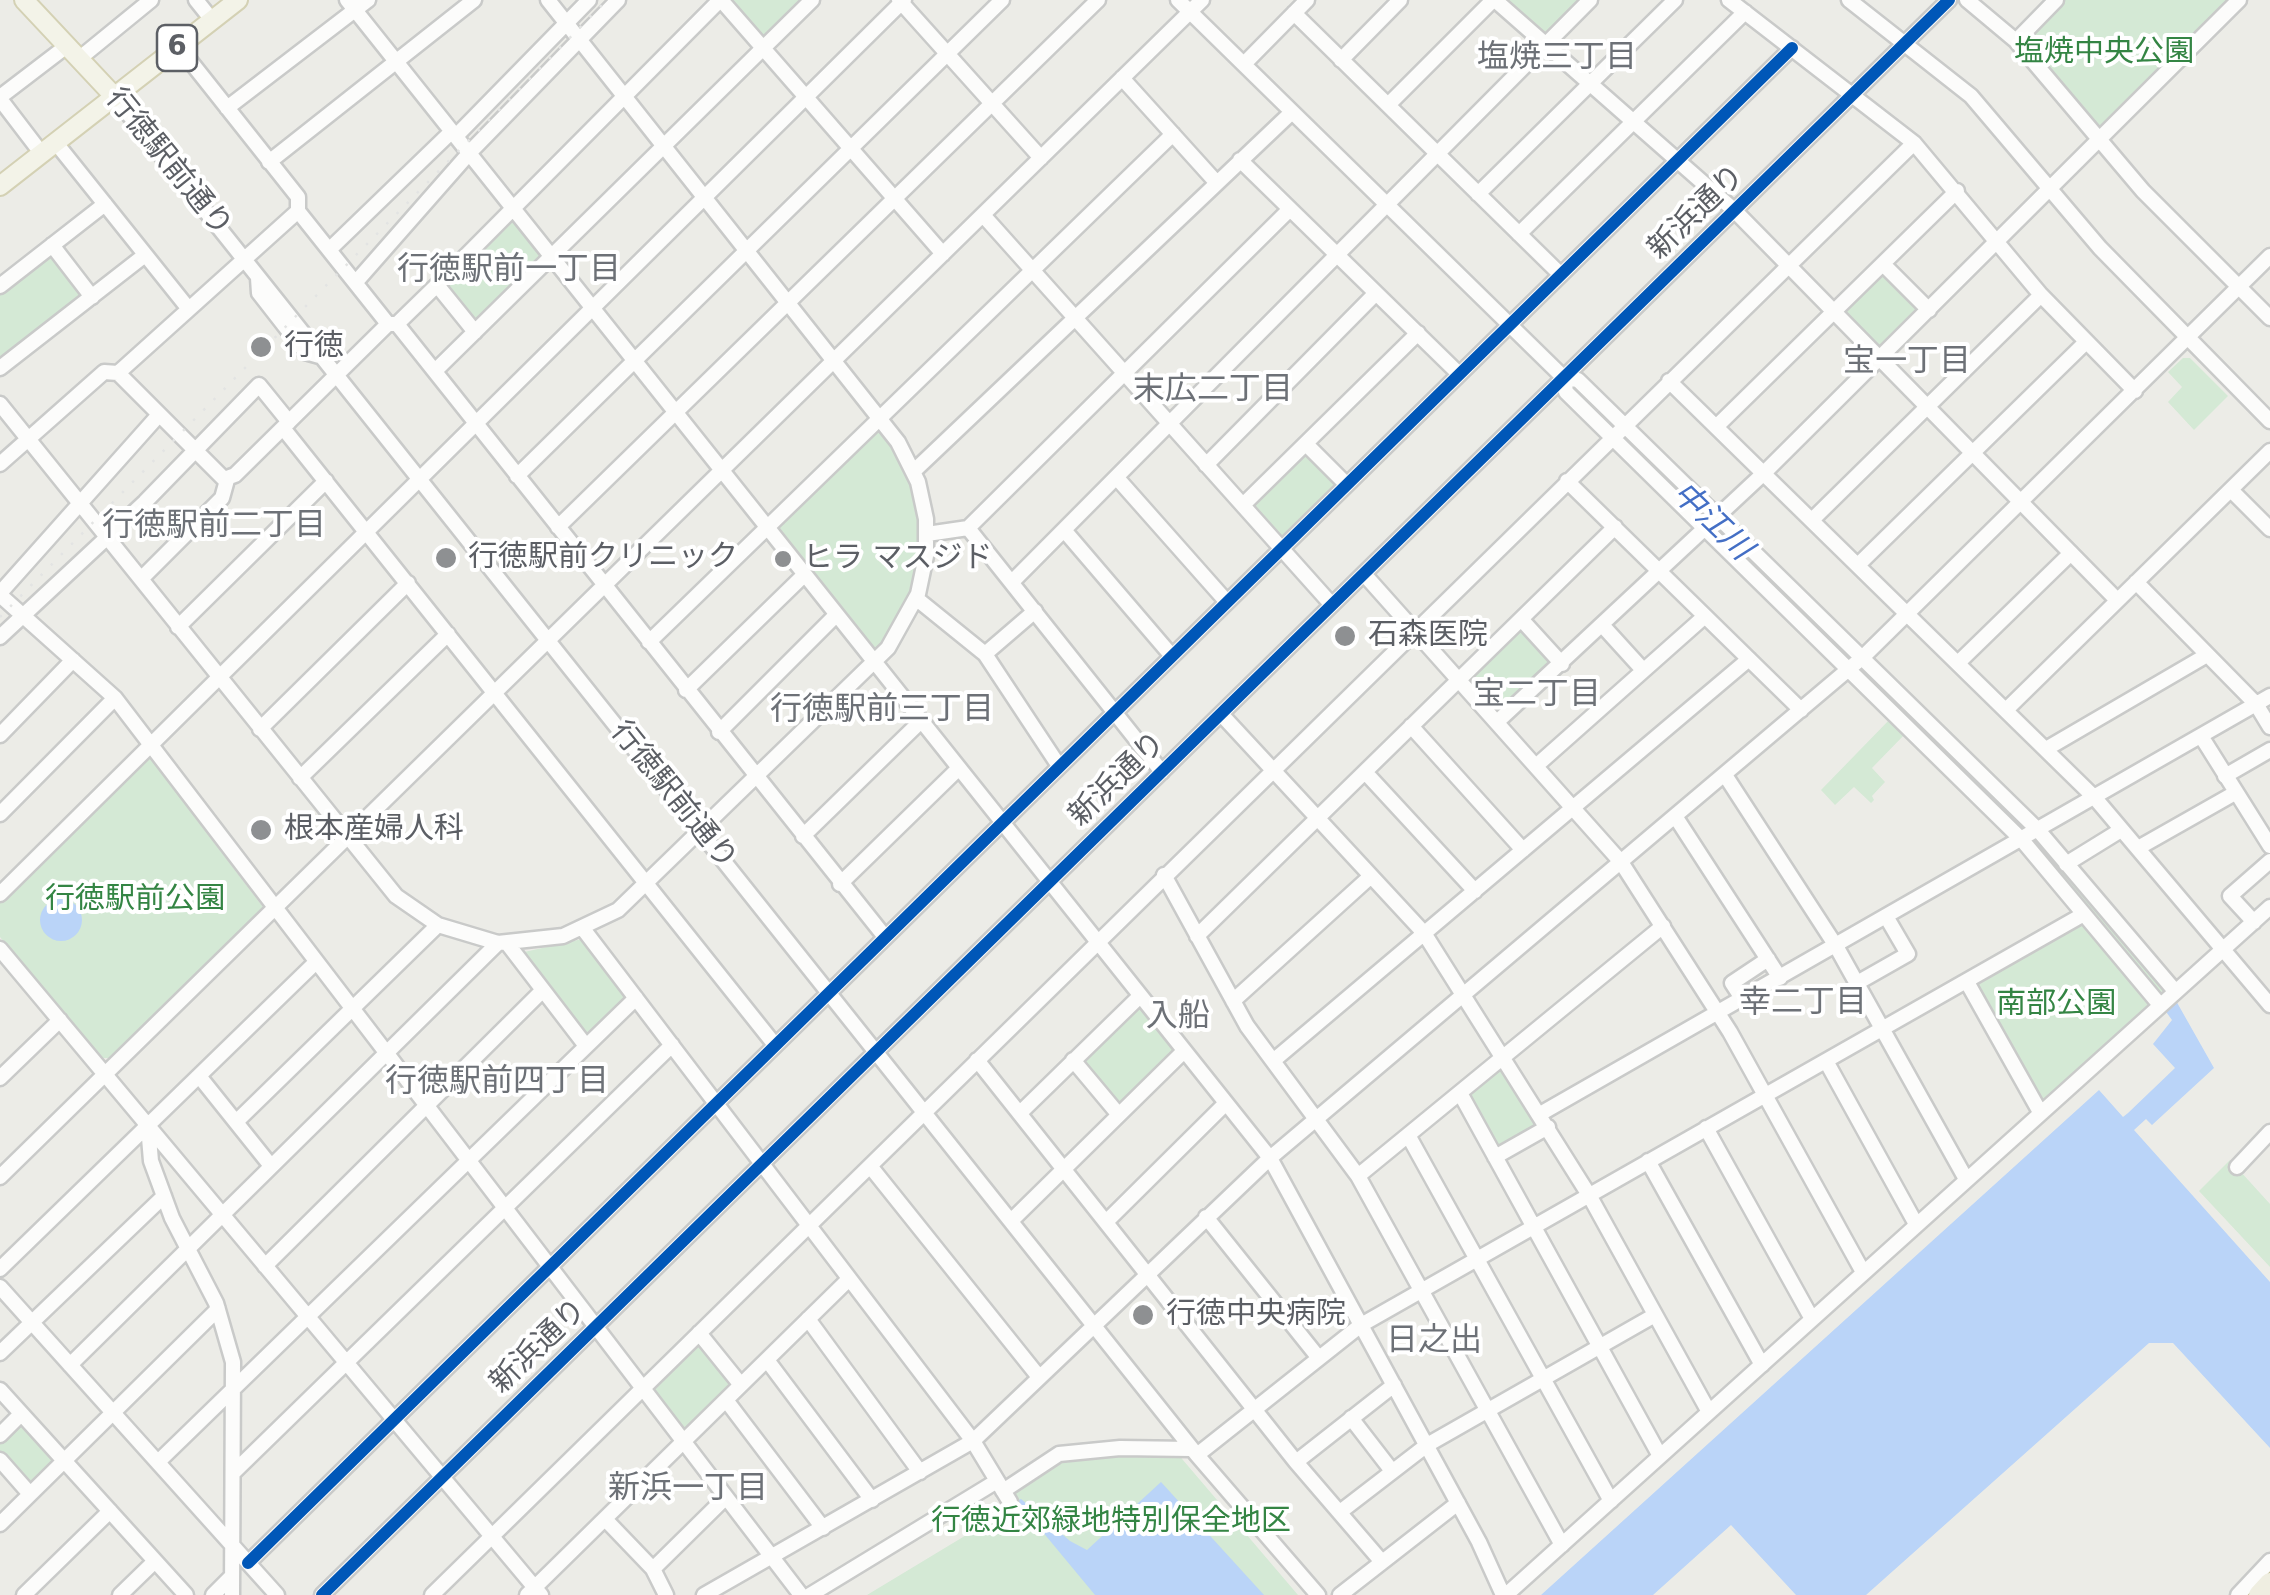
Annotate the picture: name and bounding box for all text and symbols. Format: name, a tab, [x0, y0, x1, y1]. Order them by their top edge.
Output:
road number: 6	[157, 25, 197, 71]
park label: 塩焼中央公園	[2014, 35, 2194, 71]
district label: 塩焼三丁目	[1477, 40, 1637, 78]
street label: 行徳駅前通り	[97, 82, 239, 244]
street label: 新浜通り	[1641, 158, 1753, 268]
district label: 行徳駅前一丁目	[397, 252, 621, 290]
place label: 行徳	[284, 329, 344, 365]
marker: 行徳	[248, 334, 274, 360]
district label: 宝一丁目	[1843, 344, 1971, 382]
district label: 末広二丁目	[1133, 372, 1293, 410]
water label: 中江川	[1663, 475, 1759, 569]
district label: 行徳駅前二丁目	[102, 508, 326, 546]
place label: 行徳駅前クリニック	[468, 540, 738, 576]
place label: ヒラ マスジド	[803, 541, 993, 577]
marker: 行徳駅前クリニック	[433, 545, 459, 571]
marker: ヒラ マスジド	[772, 548, 794, 570]
place label: 石森医院	[1368, 618, 1488, 654]
marker: 石森医院	[1332, 623, 1358, 649]
district label: 宝二丁目	[1473, 677, 1601, 715]
district label: 行徳駅前三丁目	[770, 692, 994, 730]
street label: 行徳駅前通り	[602, 715, 744, 877]
street label: 新浜通り	[1062, 725, 1174, 835]
place label: 根本産婦人科	[284, 812, 464, 848]
marker: 根本産婦人科	[248, 817, 274, 843]
park label: 行徳駅前公園	[45, 882, 225, 918]
district label: 幸二丁目	[1739, 985, 1867, 1023]
park label: 南部公園	[1996, 987, 2116, 1023]
district label: 入船	[1146, 999, 1210, 1037]
district label: 行徳駅前四丁目	[385, 1064, 609, 1102]
street label: 新浜通り	[483, 1292, 595, 1402]
place label: 行徳中央病院	[1166, 1297, 1346, 1333]
marker: 行徳中央病院	[1130, 1302, 1156, 1328]
district label: 日之出	[1386, 1323, 1482, 1361]
district label: 新浜一丁目	[608, 1471, 768, 1509]
park label: 行徳近郊緑地特別保全地区	[931, 1504, 1291, 1540]

